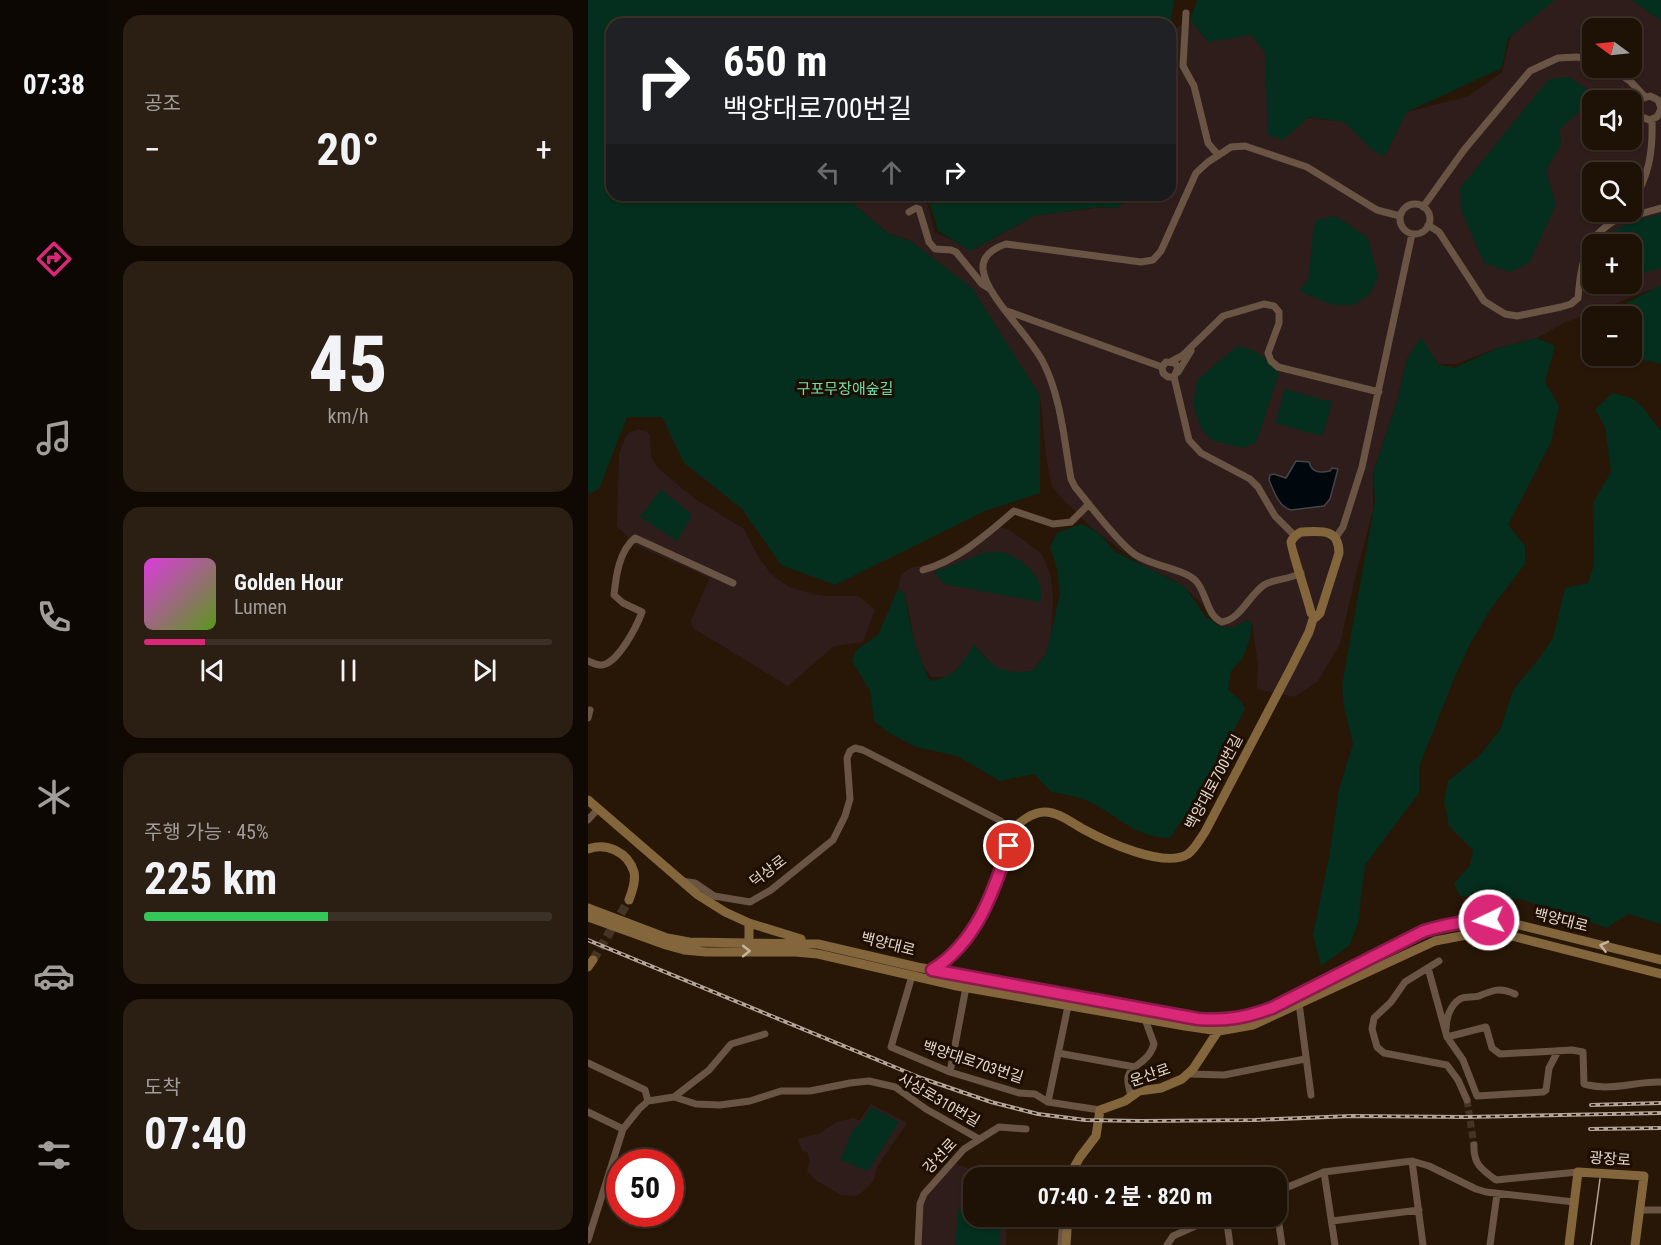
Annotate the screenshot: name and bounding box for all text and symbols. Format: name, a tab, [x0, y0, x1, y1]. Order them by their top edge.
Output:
north arrow	[1582, 18, 1642, 78]
map controls	[1582, 18, 1642, 366]
text: 650 m	[723, 37, 828, 86]
icon: right	[624, 42, 702, 120]
text: 07:38	[23, 69, 85, 101]
button: sound	[1582, 90, 1642, 150]
text: 공조	[144, 91, 181, 115]
text: 백양대로700번길	[723, 93, 912, 125]
text: 20°	[317, 123, 380, 176]
text: −	[144, 130, 161, 169]
text: +	[536, 130, 552, 169]
icon: left	[812, 156, 845, 189]
icon: ahead	[875, 156, 908, 189]
icon: right	[938, 156, 971, 189]
button: search	[1582, 162, 1642, 222]
button: +	[1582, 234, 1642, 294]
icon: directions	[33, 238, 75, 280]
button: −	[1582, 306, 1642, 366]
text: 45	[309, 319, 387, 410]
park label: 구포무장애숲길	[797, 380, 893, 398]
text: km/h	[327, 404, 369, 428]
icon: music	[33, 417, 75, 459]
text: Golden Hour	[234, 570, 343, 595]
text: Lumen	[234, 595, 287, 619]
icon: phone	[33, 596, 75, 638]
icon: previous	[196, 654, 229, 687]
icon: pause	[332, 654, 365, 687]
icon: next	[468, 654, 501, 687]
street label: 백양대로700번길	[1181, 731, 1247, 833]
icon: climate	[33, 776, 75, 818]
text: 주행 가능 · 45%	[144, 820, 269, 844]
pin	[983, 820, 1034, 871]
icon: arrive	[992, 829, 1025, 862]
street label: 덕상로	[746, 851, 790, 891]
text: 225 km	[144, 852, 277, 905]
position arrow	[1457, 888, 1521, 952]
street label: 백양대로	[1532, 905, 1590, 935]
street label: 백양대로	[859, 929, 917, 959]
one-way arrow	[1599, 940, 1609, 953]
one-way arrow	[741, 945, 750, 958]
icon: car	[33, 955, 75, 997]
street label: 백양대로703번길	[920, 1037, 1026, 1087]
street label: 운산로	[1127, 1060, 1173, 1090]
street label: 사상로310번길	[895, 1069, 983, 1131]
text: 도착	[144, 1075, 181, 1099]
text: 07:40	[144, 1107, 247, 1160]
icon: filters	[33, 1134, 75, 1176]
street label: 강선로	[919, 1135, 961, 1177]
speed limit sign: 50	[606, 1149, 684, 1227]
street label: 광장로	[1589, 1149, 1631, 1169]
text: 07:40 · 2 분 · 820 m	[1038, 1184, 1212, 1209]

